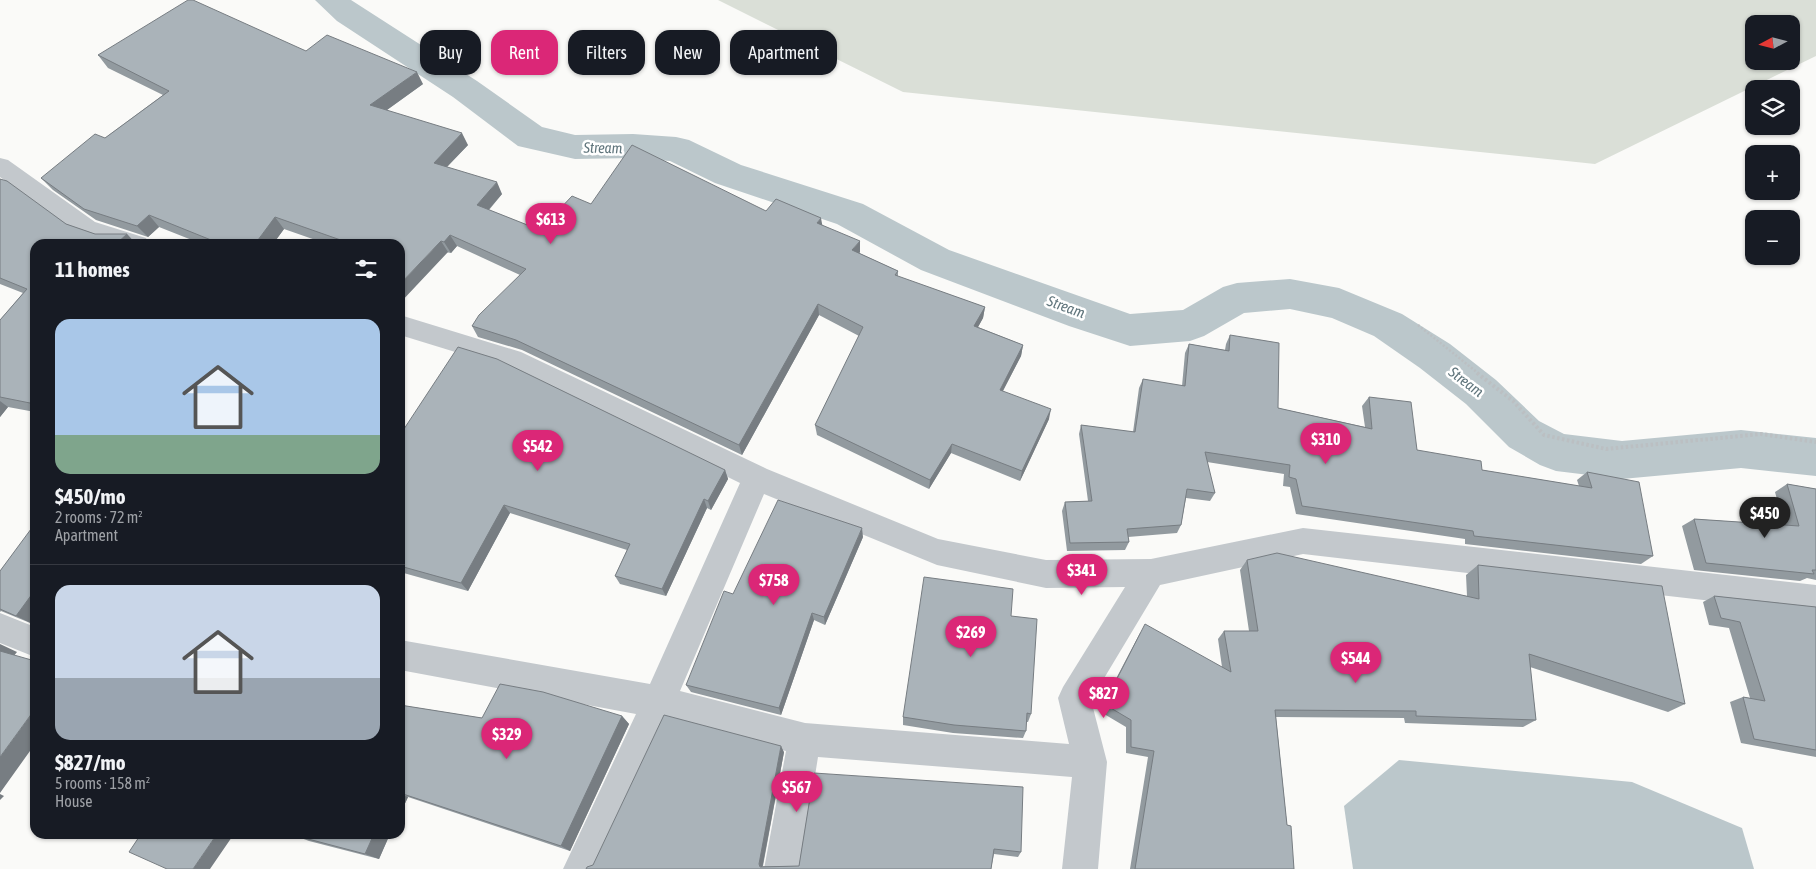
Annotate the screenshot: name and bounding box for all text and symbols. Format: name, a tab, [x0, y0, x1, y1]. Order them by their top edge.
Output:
north arrow	[1745, 15, 1800, 70]
map controls	[1745, 15, 1800, 265]
chip: Buy	[420, 30, 481, 75]
chip: Rent	[491, 30, 558, 75]
chip: Filters	[568, 30, 645, 75]
chip: New	[655, 30, 720, 75]
chip: Apartment	[730, 30, 837, 75]
button: layers	[1745, 80, 1800, 135]
water label: Stream	[582, 139, 623, 156]
button: +	[1745, 145, 1800, 200]
pin: $613	[521, 202, 581, 245]
text: $613	[536, 210, 566, 228]
button: −	[1745, 210, 1800, 265]
icon: filters	[352, 255, 380, 283]
text: 11 homes	[55, 257, 130, 281]
water label: Stream	[1044, 292, 1088, 321]
icon: home	[173, 352, 263, 442]
water label: Stream	[1445, 363, 1487, 400]
pin: $310	[1296, 422, 1356, 465]
pin: $542	[508, 430, 568, 472]
text: $310	[1311, 430, 1341, 448]
text: $542	[523, 437, 553, 455]
text: $450/mo	[55, 484, 126, 508]
pin: $450	[1735, 496, 1795, 539]
text: $450	[1750, 504, 1780, 522]
text: 2 rooms · 72 m²	[55, 508, 143, 526]
text: Apartment	[55, 526, 118, 544]
pin: $341	[1052, 554, 1112, 596]
text: $341	[1067, 561, 1097, 579]
pin: $758	[744, 564, 804, 606]
text: $758	[759, 571, 789, 589]
pin: $269	[941, 616, 1001, 658]
icon: home	[173, 617, 263, 707]
text: $269	[956, 623, 986, 641]
pin: $544	[1326, 642, 1386, 684]
text: $544	[1341, 649, 1371, 667]
pin: $827	[1074, 676, 1134, 719]
text: $827	[1089, 684, 1119, 702]
pin: $329	[477, 718, 537, 760]
text: $329	[492, 725, 522, 743]
text: $827/mo	[55, 750, 126, 774]
pin: $567	[767, 770, 827, 813]
text: 5 rooms · 158 m²	[55, 774, 150, 792]
text: $567	[782, 778, 812, 796]
text: House	[55, 792, 92, 810]

